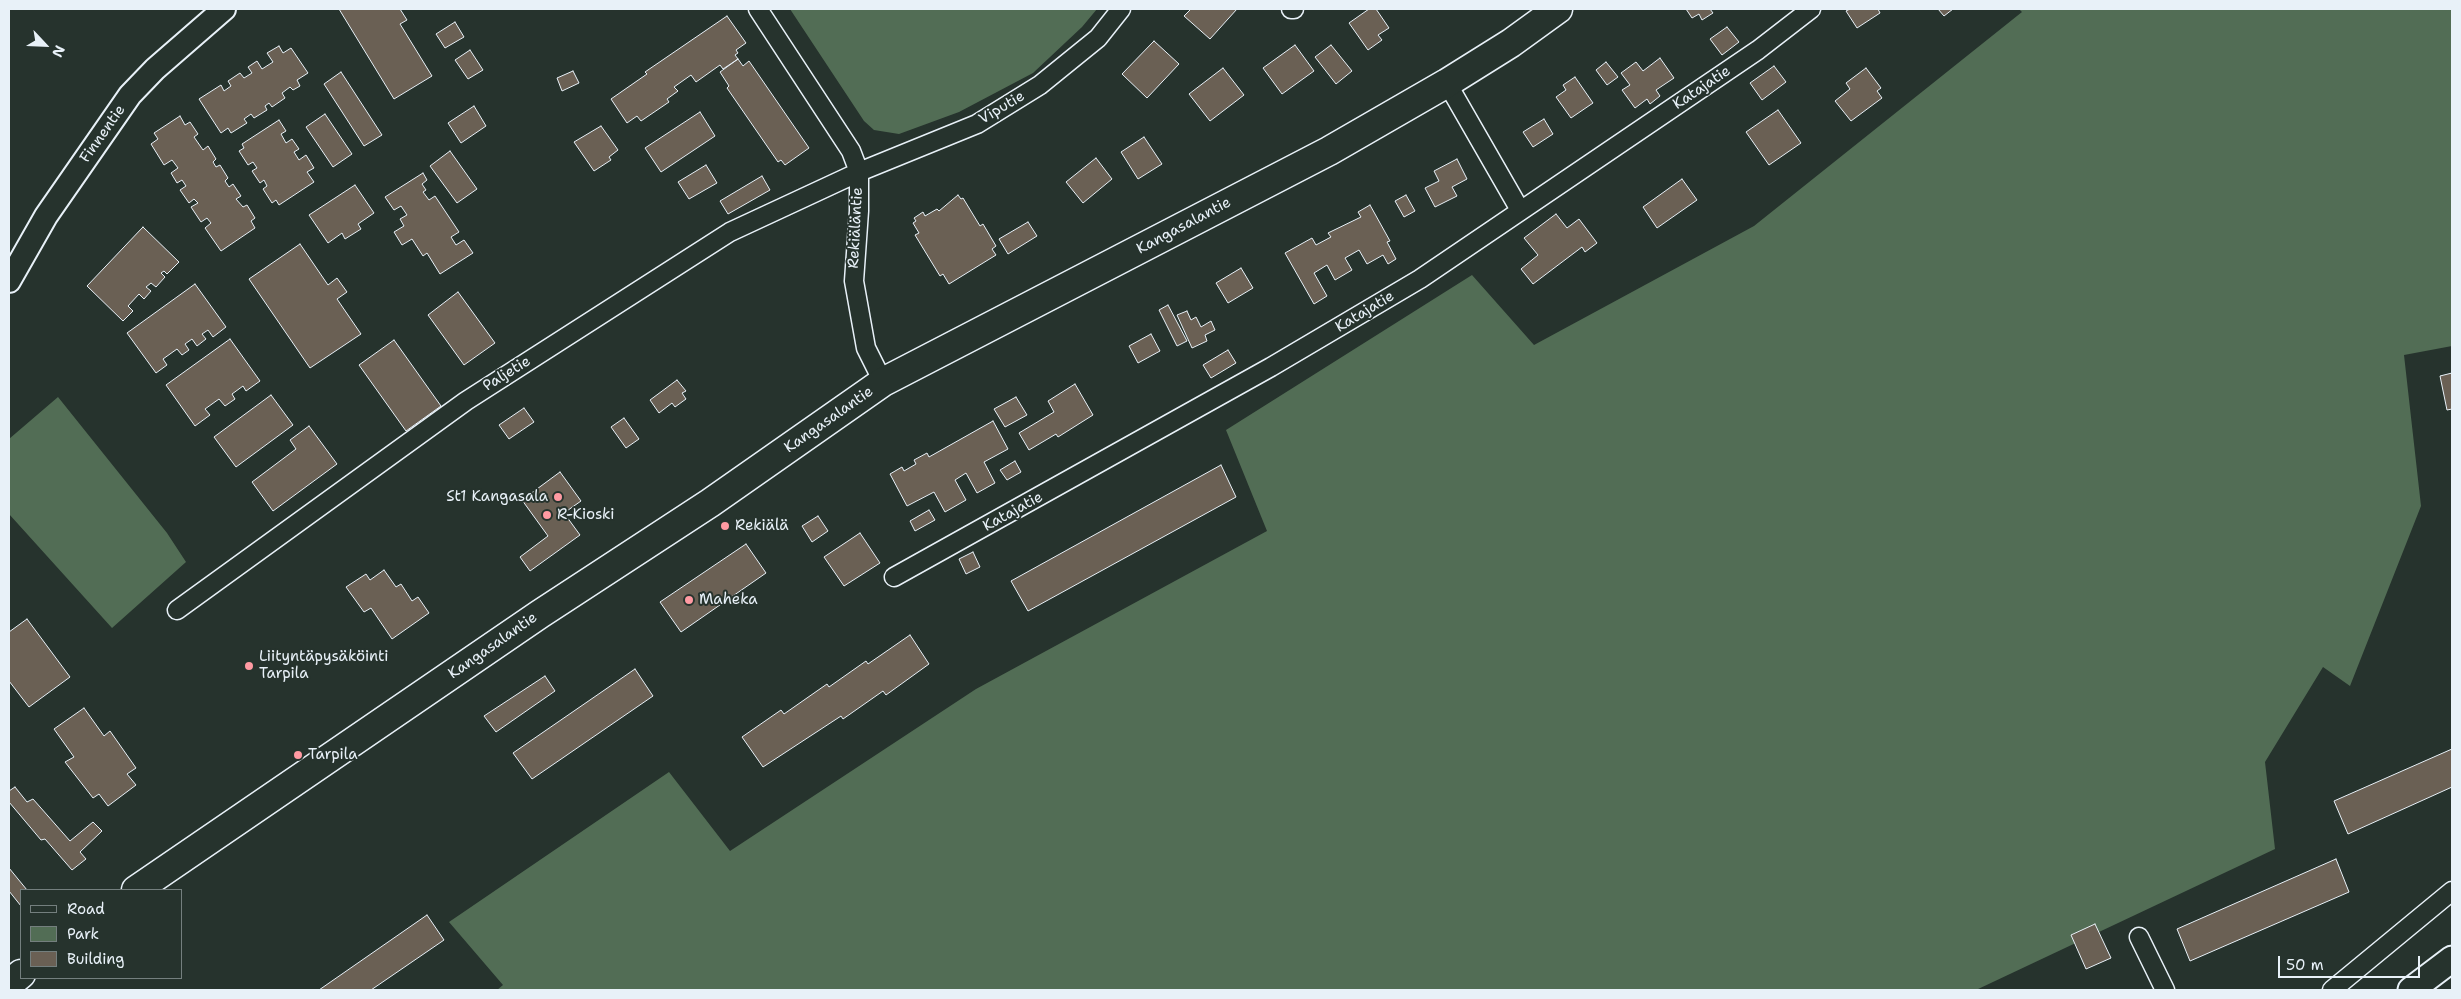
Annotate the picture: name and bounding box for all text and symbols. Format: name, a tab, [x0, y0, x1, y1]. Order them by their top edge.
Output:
north arrow	[20, 20, 70, 70]
text: N	[48, 43, 69, 60]
street label: Katajatie	[1670, 62, 1734, 114]
street label: Viputie	[976, 87, 1028, 129]
street label: Finnentie	[76, 102, 130, 166]
street label: Rekiäläntie	[845, 187, 867, 269]
street label: Kangasalantie	[1134, 194, 1234, 258]
street label: Katajatie	[1332, 287, 1398, 337]
street label: Paljetie	[480, 352, 534, 396]
street label: Kangasalantie	[781, 383, 877, 457]
place label: St1 Kangasala	[446, 488, 548, 506]
street label: Katajatie	[980, 488, 1046, 536]
marker: St1 Kangasala	[552, 491, 564, 503]
place label: R-Kioski	[557, 506, 615, 524]
marker: R-Kioski	[541, 509, 553, 521]
place label: Rekiälä	[735, 517, 789, 535]
marker: Rekiälä	[719, 520, 731, 532]
place label: Maheka	[699, 591, 758, 609]
marker: Maheka	[683, 594, 695, 606]
street label: Kangasalantie	[445, 609, 541, 683]
place label: Liityntäpysäköinti Tarpila	[259, 648, 389, 683]
marker: Liityntäpysäköinti Tarpila	[243, 660, 255, 672]
place label: Tarpila	[308, 746, 358, 764]
marker: Tarpila	[292, 749, 304, 761]
legend	[20, 889, 182, 979]
text: Road	[67, 899, 105, 919]
text: Park	[67, 924, 99, 944]
scale bar	[2281, 946, 2424, 978]
text: Building	[67, 949, 124, 969]
text: 50 m	[2286, 955, 2324, 975]

